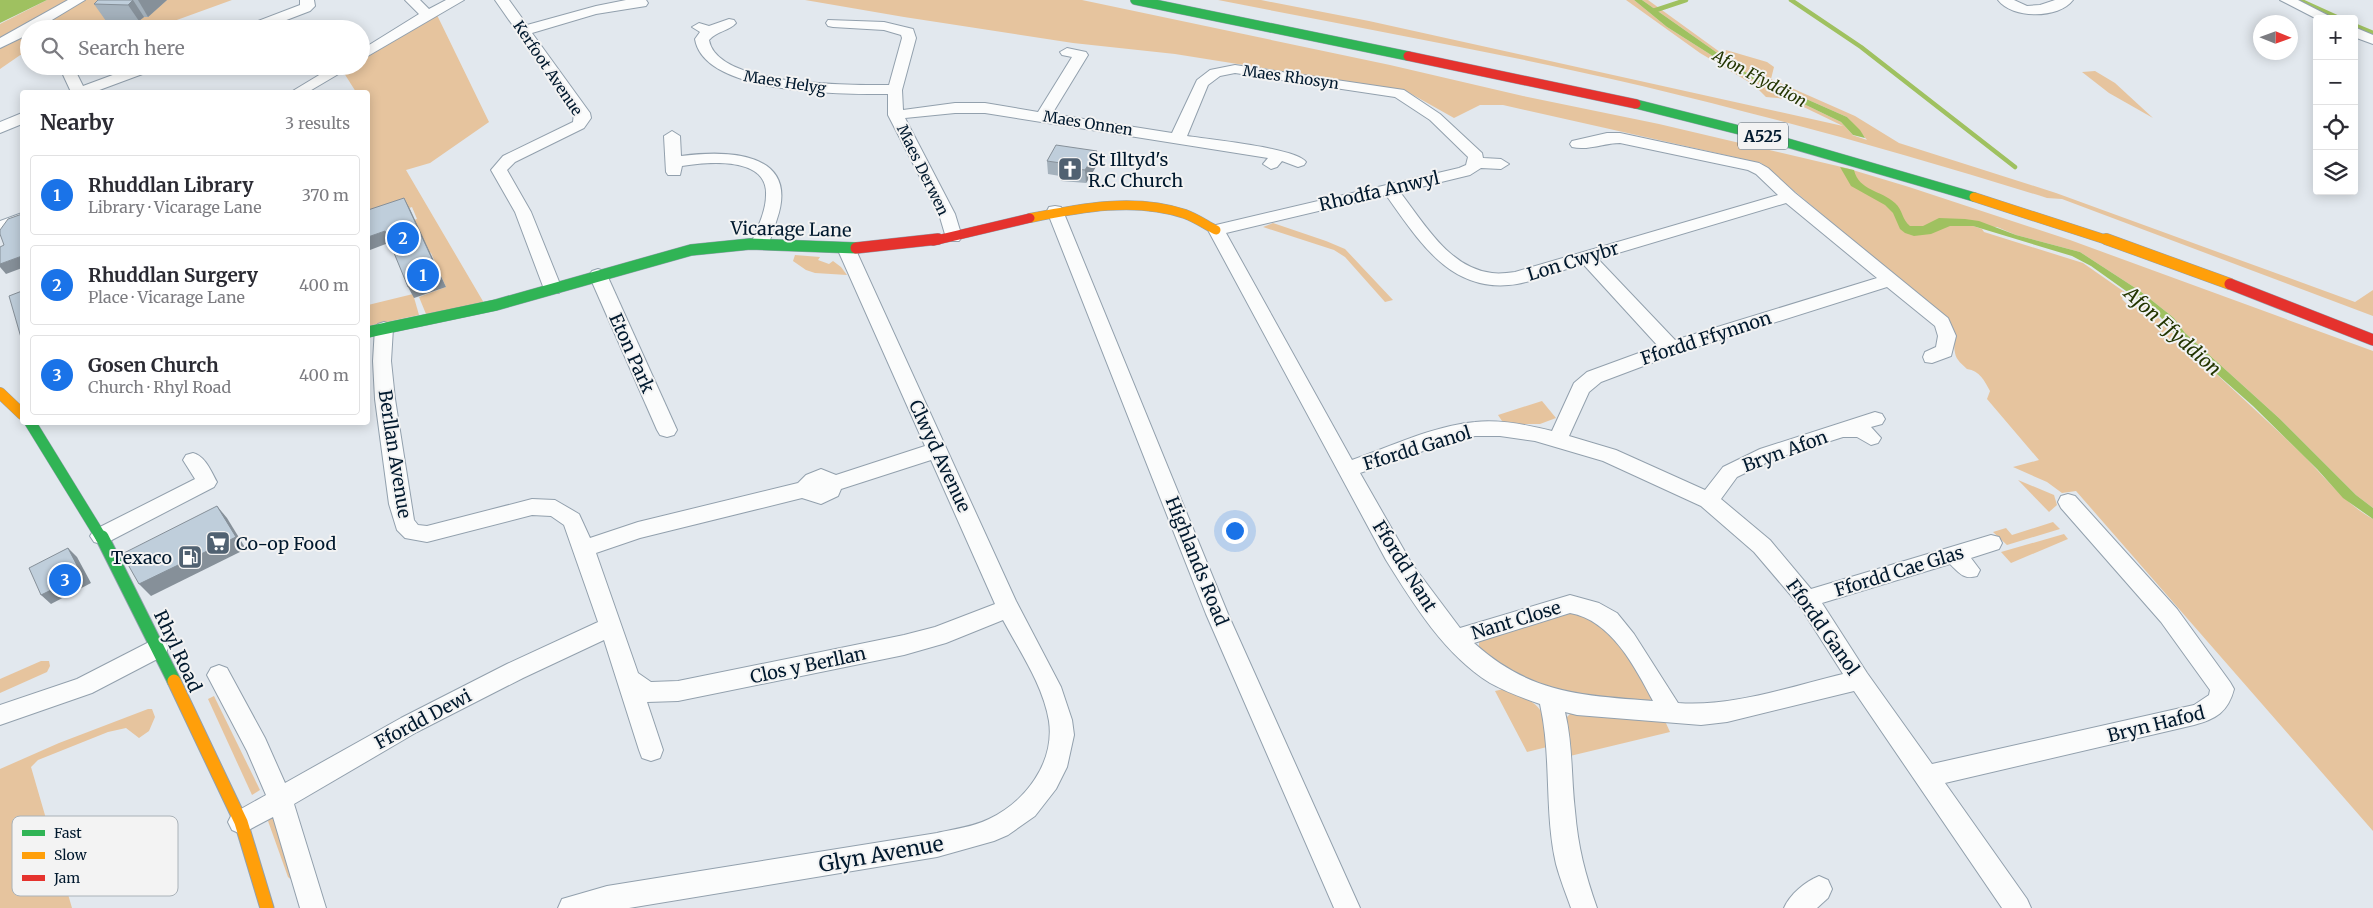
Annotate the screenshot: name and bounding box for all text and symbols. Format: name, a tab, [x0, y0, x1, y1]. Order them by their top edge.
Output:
north arrow	[2253, 15, 2298, 60]
map controls	[2313, 15, 2358, 195]
button: +	[2313, 15, 2358, 60]
street label: Kerfoot Avenue	[509, 17, 587, 119]
search box	[20, 20, 370, 75]
icon: search	[38, 34, 66, 62]
text: Search here	[78, 36, 185, 60]
water label: Afon Ffyddion	[1708, 44, 1810, 111]
button: −	[2313, 60, 2358, 105]
street label: Maes Rhosyn	[1242, 61, 1340, 93]
street label: Maes Helyg	[742, 66, 828, 98]
button: locate	[2313, 105, 2358, 150]
street label: Maes Onnen	[1042, 107, 1134, 139]
text: Nearby	[40, 109, 114, 136]
text: 3 results	[285, 113, 350, 133]
street label: Maes Derwen	[893, 121, 953, 219]
road number: A525	[1738, 122, 1788, 150]
place label: St Illtyd's R.C Church	[1088, 148, 1183, 192]
button: layers	[2313, 150, 2358, 195]
church icon: St Illtyd's R.C Church	[1057, 156, 1083, 182]
street label: Rhodfa Anwyl	[1316, 166, 1442, 216]
text: Rhuddlan Library	[88, 173, 254, 197]
text: 1	[53, 185, 61, 205]
text: 370 m	[302, 185, 349, 205]
text: Library · Vicarage Lane	[88, 197, 262, 217]
street label: Vicarage Lane	[729, 216, 852, 242]
pin: 2	[387, 219, 419, 257]
street label: Lon Cwybr	[1524, 236, 1622, 286]
pin: 1	[407, 256, 439, 294]
text: Rhuddlan Surgery	[88, 263, 258, 287]
text: 2	[52, 275, 62, 295]
text: 400 m	[299, 275, 349, 295]
water label: Afon Ffyddion	[2118, 280, 2226, 381]
text: Place · Vicarage Lane	[88, 287, 245, 307]
street label: Ffordd Ffynnon	[1638, 306, 1774, 370]
street label: Eton Park	[604, 310, 660, 397]
text: Gosen Church	[88, 353, 219, 377]
text: 3	[52, 365, 62, 385]
text: 400 m	[299, 365, 349, 385]
text: Church · Rhyl Road	[88, 377, 231, 397]
street label: Berllan Avenue	[373, 388, 417, 520]
street label: Clwyd Avenue	[904, 396, 976, 516]
street label: Ffordd Ganol	[1360, 421, 1474, 475]
street label: Bryn Afon	[1739, 425, 1831, 477]
street label: Highlands Road	[1161, 493, 1233, 629]
street label: Ffordd Nant	[1368, 516, 1442, 616]
your location	[1222, 518, 1248, 544]
supermarket icon: Co-op Food	[205, 530, 231, 556]
place label: Co-op Food	[236, 532, 336, 555]
street label: Ffordd Cae Glas	[1832, 540, 1966, 602]
fuel station icon: Texaco	[177, 544, 203, 570]
place label: Texaco	[111, 546, 172, 569]
pin: 3	[49, 561, 81, 599]
street label: Ffordd Ganol	[1781, 575, 1865, 680]
street label: Nant Close	[1468, 596, 1564, 644]
street label: Rhyl Road	[149, 606, 207, 696]
street label: Clos y Berllan	[748, 641, 868, 689]
street label: Ffordd Dewi	[371, 684, 475, 754]
street label: Bryn Hafod	[2105, 701, 2207, 747]
legend	[12, 816, 178, 896]
text: Fast	[54, 824, 82, 842]
street label: Glyn Avenue	[817, 830, 945, 878]
text: Slow	[54, 846, 87, 864]
text: Jam	[53, 869, 80, 887]

